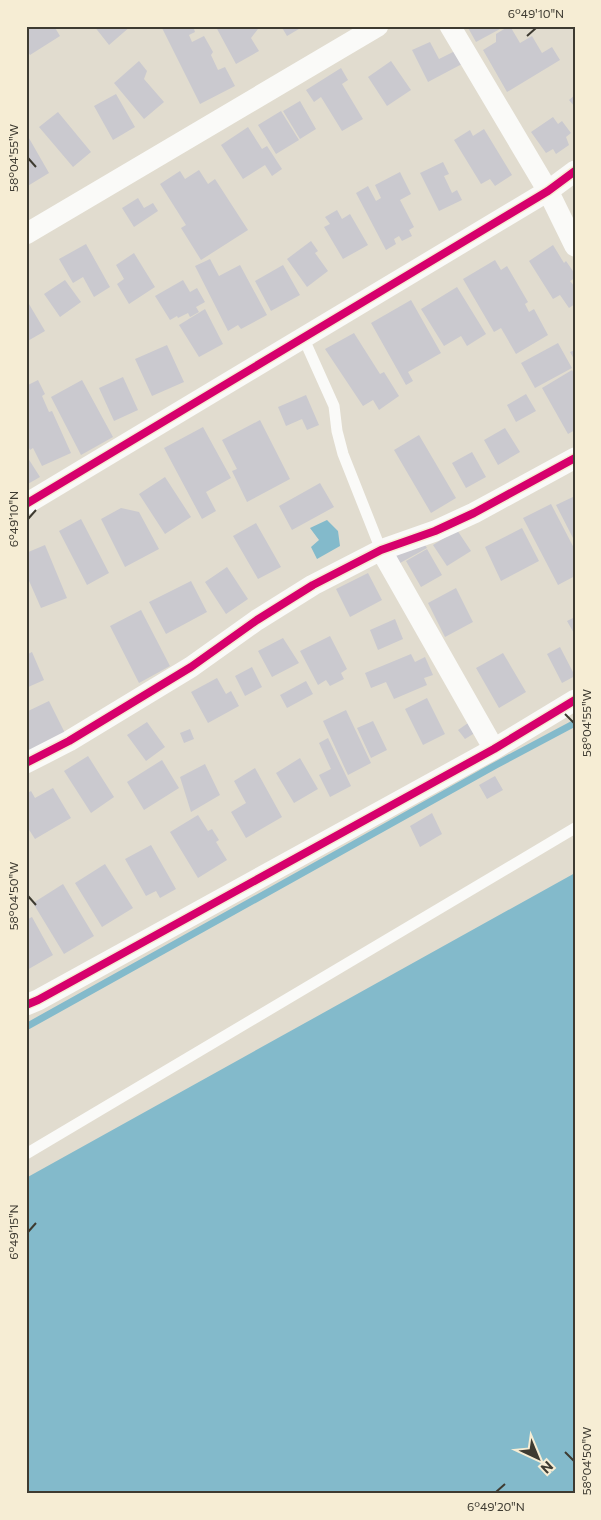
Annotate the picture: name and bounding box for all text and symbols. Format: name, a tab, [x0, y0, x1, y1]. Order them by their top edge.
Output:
text: 6°49'10"N	[508, 6, 564, 20]
text: 58°04'55"W	[6, 124, 20, 192]
text: 6°49'10"N	[6, 491, 20, 547]
text: 58°04'55"W	[579, 689, 593, 757]
text: 58°04'50"W	[6, 862, 20, 930]
text: 6°49'15"N	[6, 1204, 20, 1260]
text: 58°04'50"W	[579, 1427, 593, 1495]
north arrow	[514, 1432, 564, 1482]
text: N	[538, 1458, 557, 1477]
text: 6°49'20"N	[467, 1499, 525, 1513]

